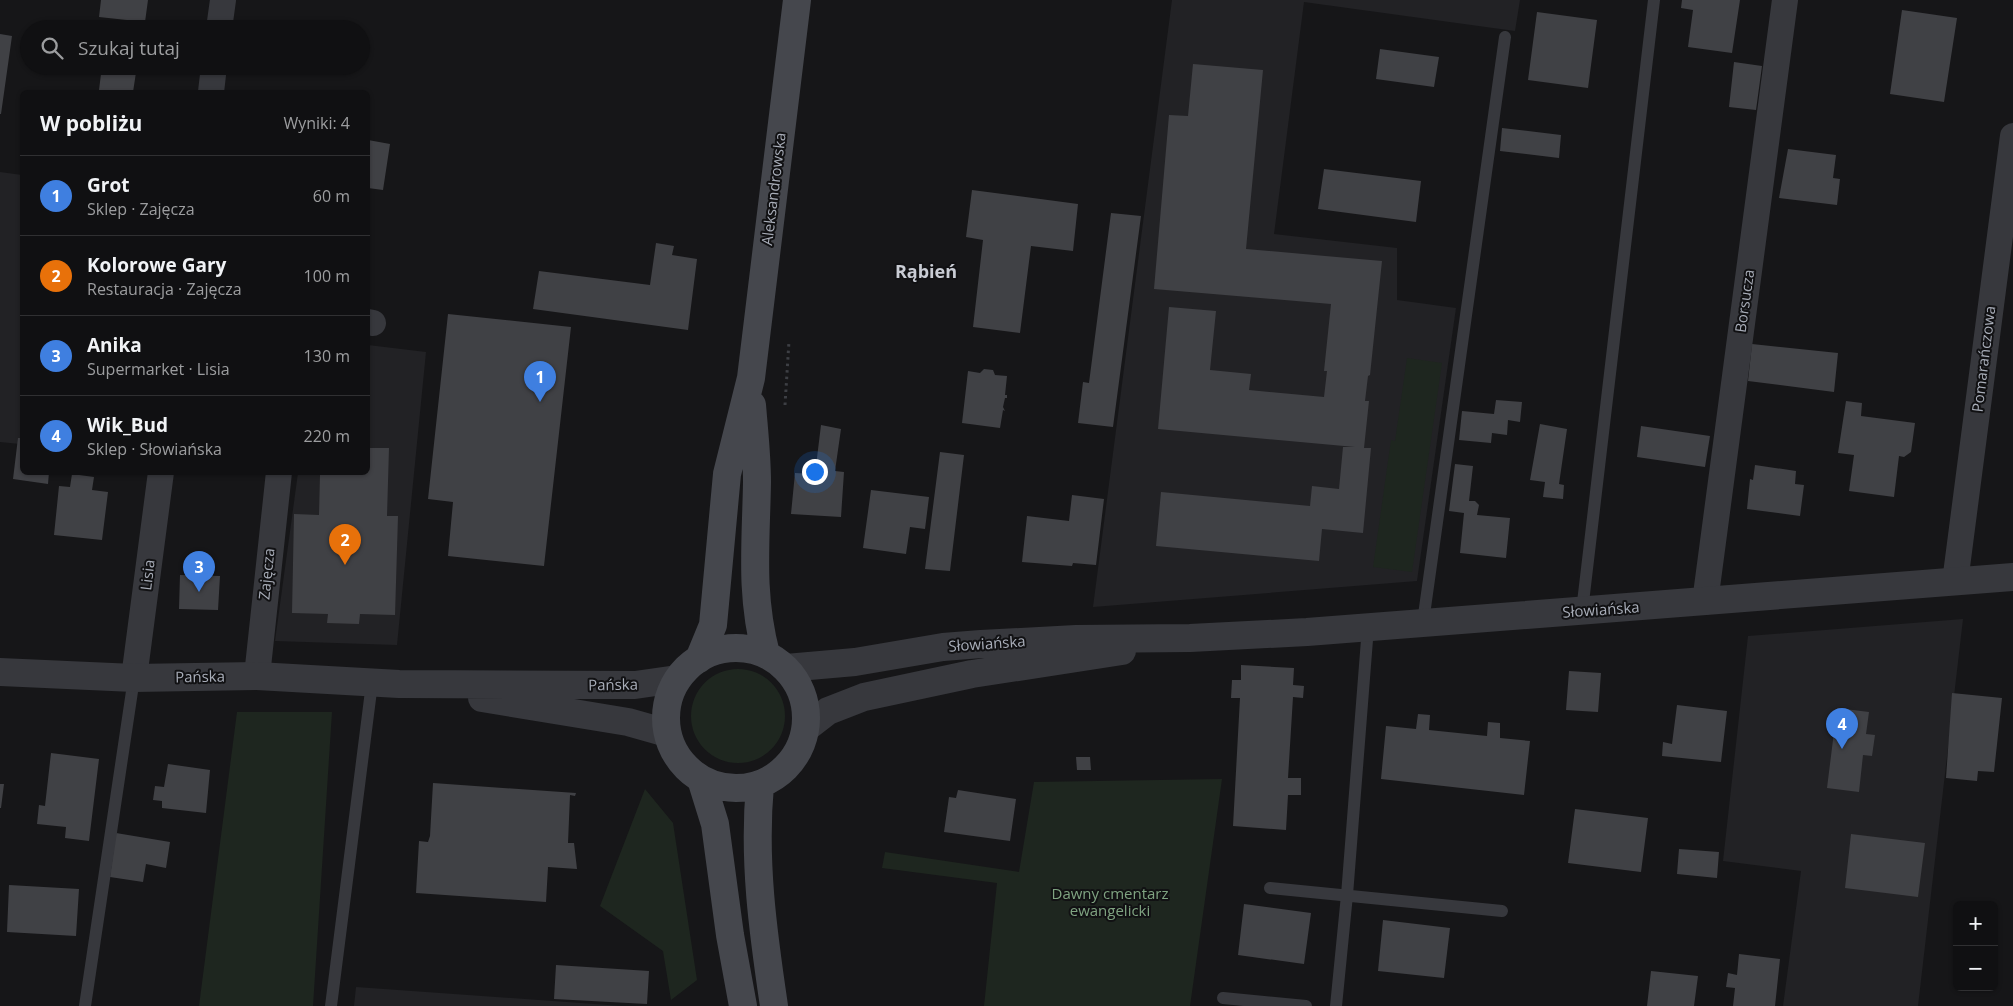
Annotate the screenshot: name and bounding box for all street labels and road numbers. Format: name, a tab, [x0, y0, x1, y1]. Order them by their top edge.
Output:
street label: Aleksandrowska	[756, 131, 790, 246]
street label: Borsucza	[1730, 268, 1758, 334]
street label: Pomarańczowa	[1967, 304, 1999, 413]
street label: Zajęcza	[253, 547, 279, 601]
street label: Lisia	[135, 558, 159, 591]
street label: Słowiańska	[1562, 596, 1640, 622]
street label: Słowiańska	[948, 630, 1026, 656]
street label: Pańska	[175, 666, 225, 686]
street label: Pańska	[588, 674, 638, 694]

